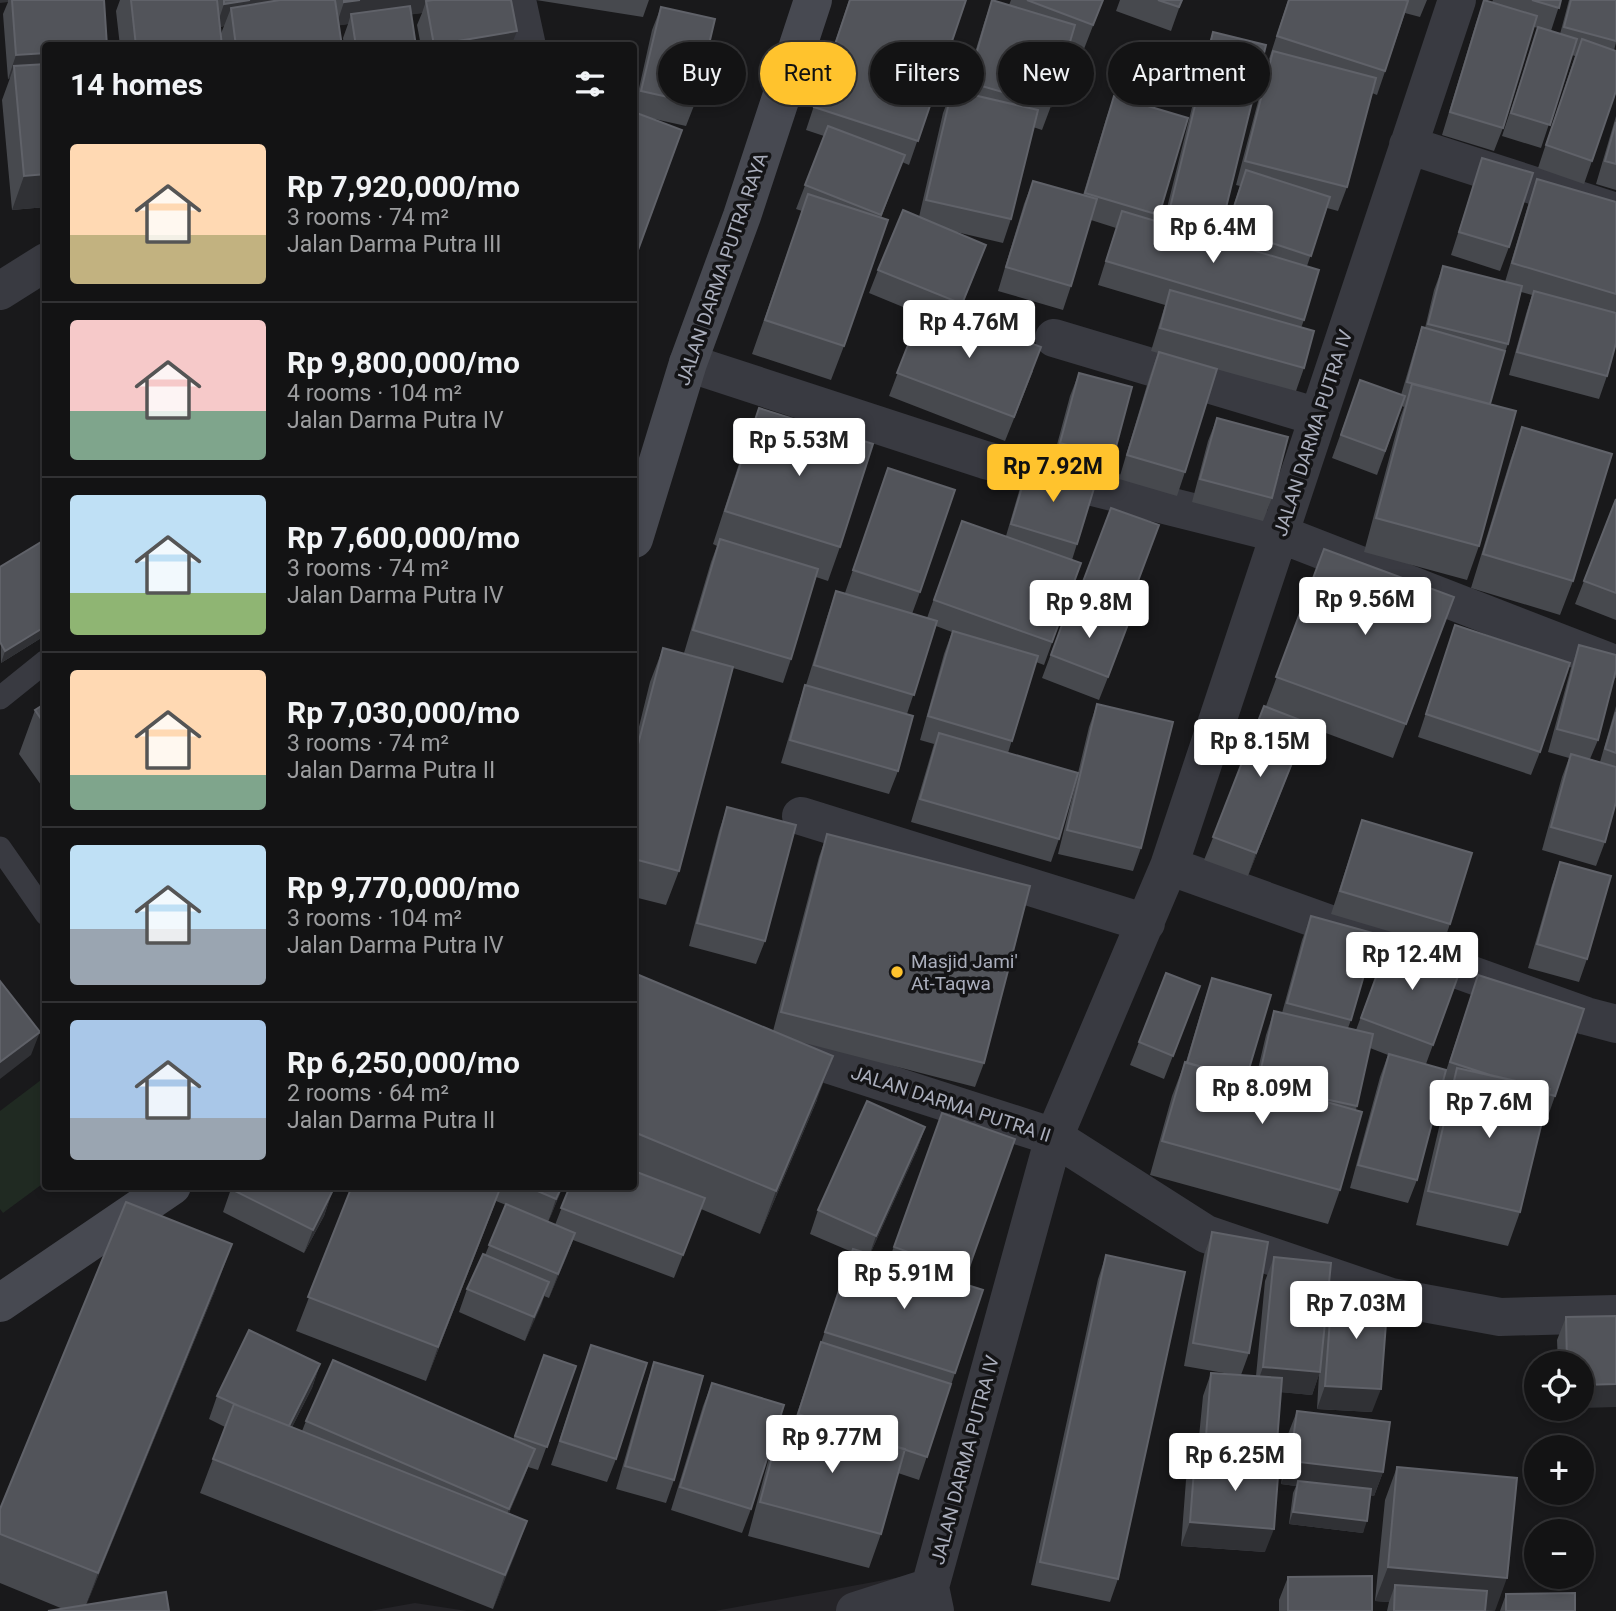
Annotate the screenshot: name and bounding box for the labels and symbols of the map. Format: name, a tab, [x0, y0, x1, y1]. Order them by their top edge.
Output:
street label: JALAN DARMA PUTRA RAYA	[671, 149, 773, 388]
pin: Rp 6.4M	[1148, 205, 1278, 265]
pin: Rp 4.76M	[897, 300, 1041, 360]
street label: JALAN DARMA PUTRA IV	[1269, 327, 1357, 539]
pin: Rp 5.53M	[727, 419, 871, 478]
pin: Rp 7.92M	[981, 444, 1125, 504]
pin: Rp 9.56M	[1293, 578, 1437, 637]
pin: Rp 9.8M	[1024, 580, 1154, 640]
pin: Rp 8.15M	[1188, 720, 1332, 779]
pin: Rp 12.4M	[1340, 932, 1484, 992]
place label: Masjid Jami' At-Taqwa	[911, 950, 1018, 995]
marker: Masjid Jami' At-Taqwa	[889, 964, 905, 980]
street label: JALAN DARMA PUTRA II	[848, 1061, 1054, 1147]
pin: Rp 8.09M	[1190, 1066, 1334, 1126]
pin: Rp 7.6M	[1424, 1080, 1554, 1140]
pin: Rp 5.91M	[832, 1252, 976, 1311]
pin: Rp 7.03M	[1284, 1282, 1428, 1341]
street label: JALAN DARMA PUTRA IV	[926, 1353, 1004, 1567]
pin: Rp 9.77M	[760, 1416, 904, 1475]
pin: Rp 6.25M	[1163, 1434, 1307, 1493]

